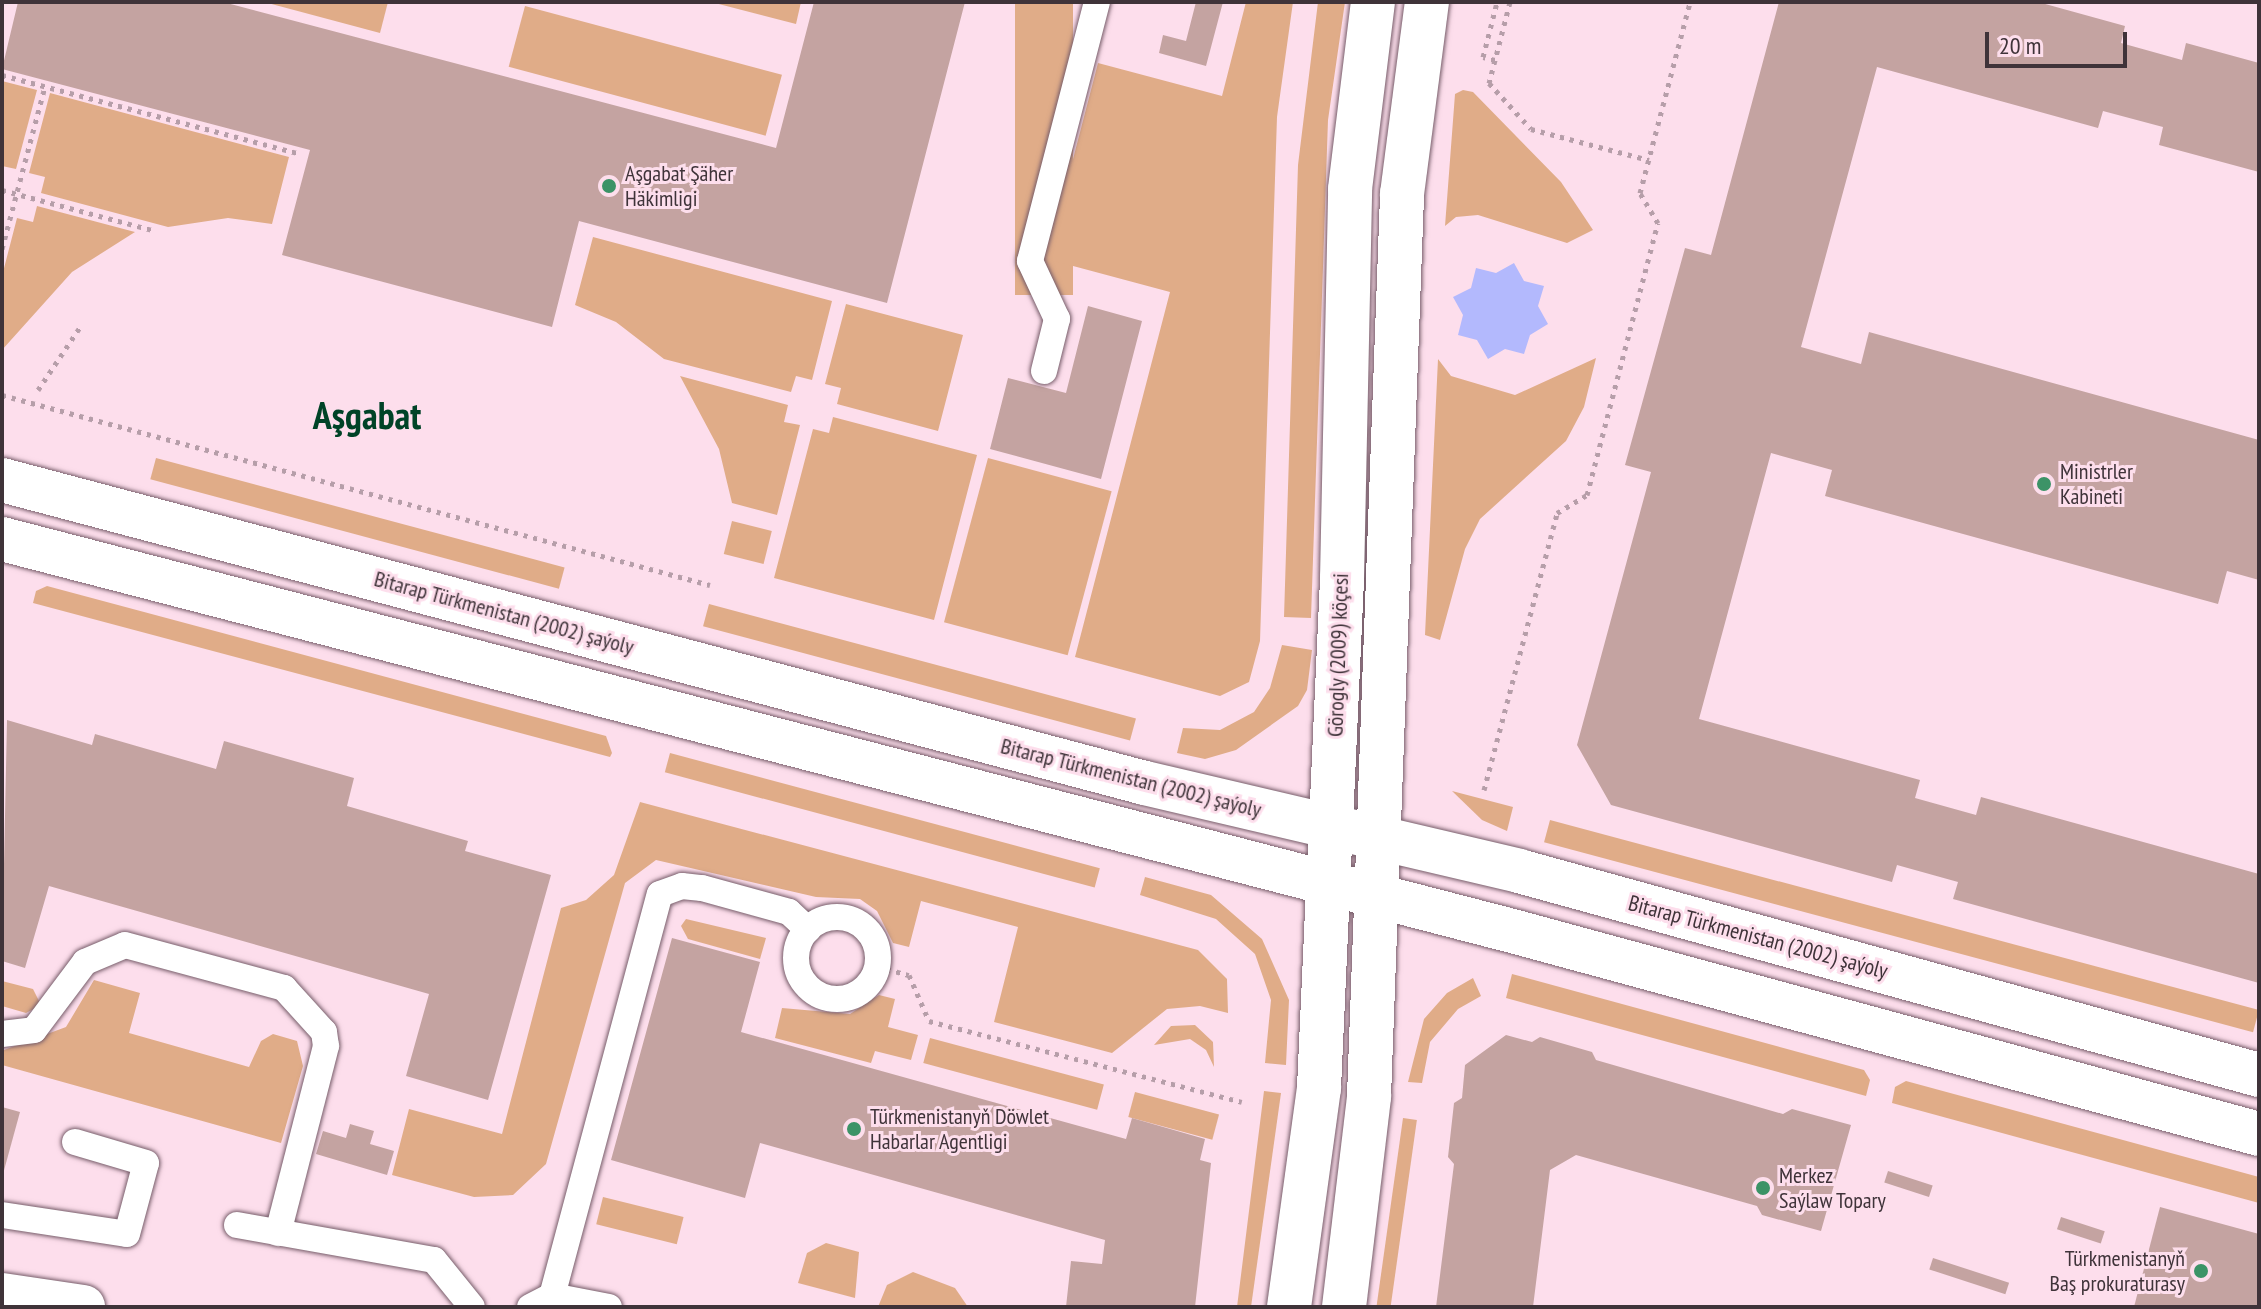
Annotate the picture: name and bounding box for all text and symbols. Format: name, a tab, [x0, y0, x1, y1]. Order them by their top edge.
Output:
scale bar	[1989, 16, 2131, 66]
text: 20 m	[1999, 30, 2041, 61]
place label: Aşgabat Şäher Häkimligi	[625, 160, 733, 212]
marker: Aşgabat Şäher Häkimligi	[600, 177, 618, 195]
district label: Aşgabat	[313, 392, 421, 438]
place label: Ministrler Kabineti	[2060, 458, 2133, 510]
marker: Ministrler Kabineti	[2035, 475, 2053, 493]
street label: Bitarap Türkmenistan (2002) şaýoly	[371, 566, 637, 660]
street label: Görogly (2009) köçesi	[1322, 572, 1354, 738]
street label: Bitarap Türkmenistan (2002) şaýoly	[998, 733, 1264, 823]
street label: Bitarap Türkmenistan (2002) şaýoly	[1625, 890, 1891, 984]
place label: Türkmenistanyň Döwlet Habarlar Agentligi	[870, 1103, 1049, 1154]
marker: Türkmenistanyň Döwlet Habarlar Agentligi	[845, 1120, 863, 1138]
place label: Merkez Saýlaw Topary	[1779, 1162, 1887, 1214]
marker: Merkez Saýlaw Topary	[1754, 1179, 1772, 1197]
place label: Türkmenistanyň Baş prokuraturasy	[2050, 1245, 2185, 1296]
marker: Türkmenistanyň Baş prokuraturasy	[2192, 1262, 2210, 1280]

